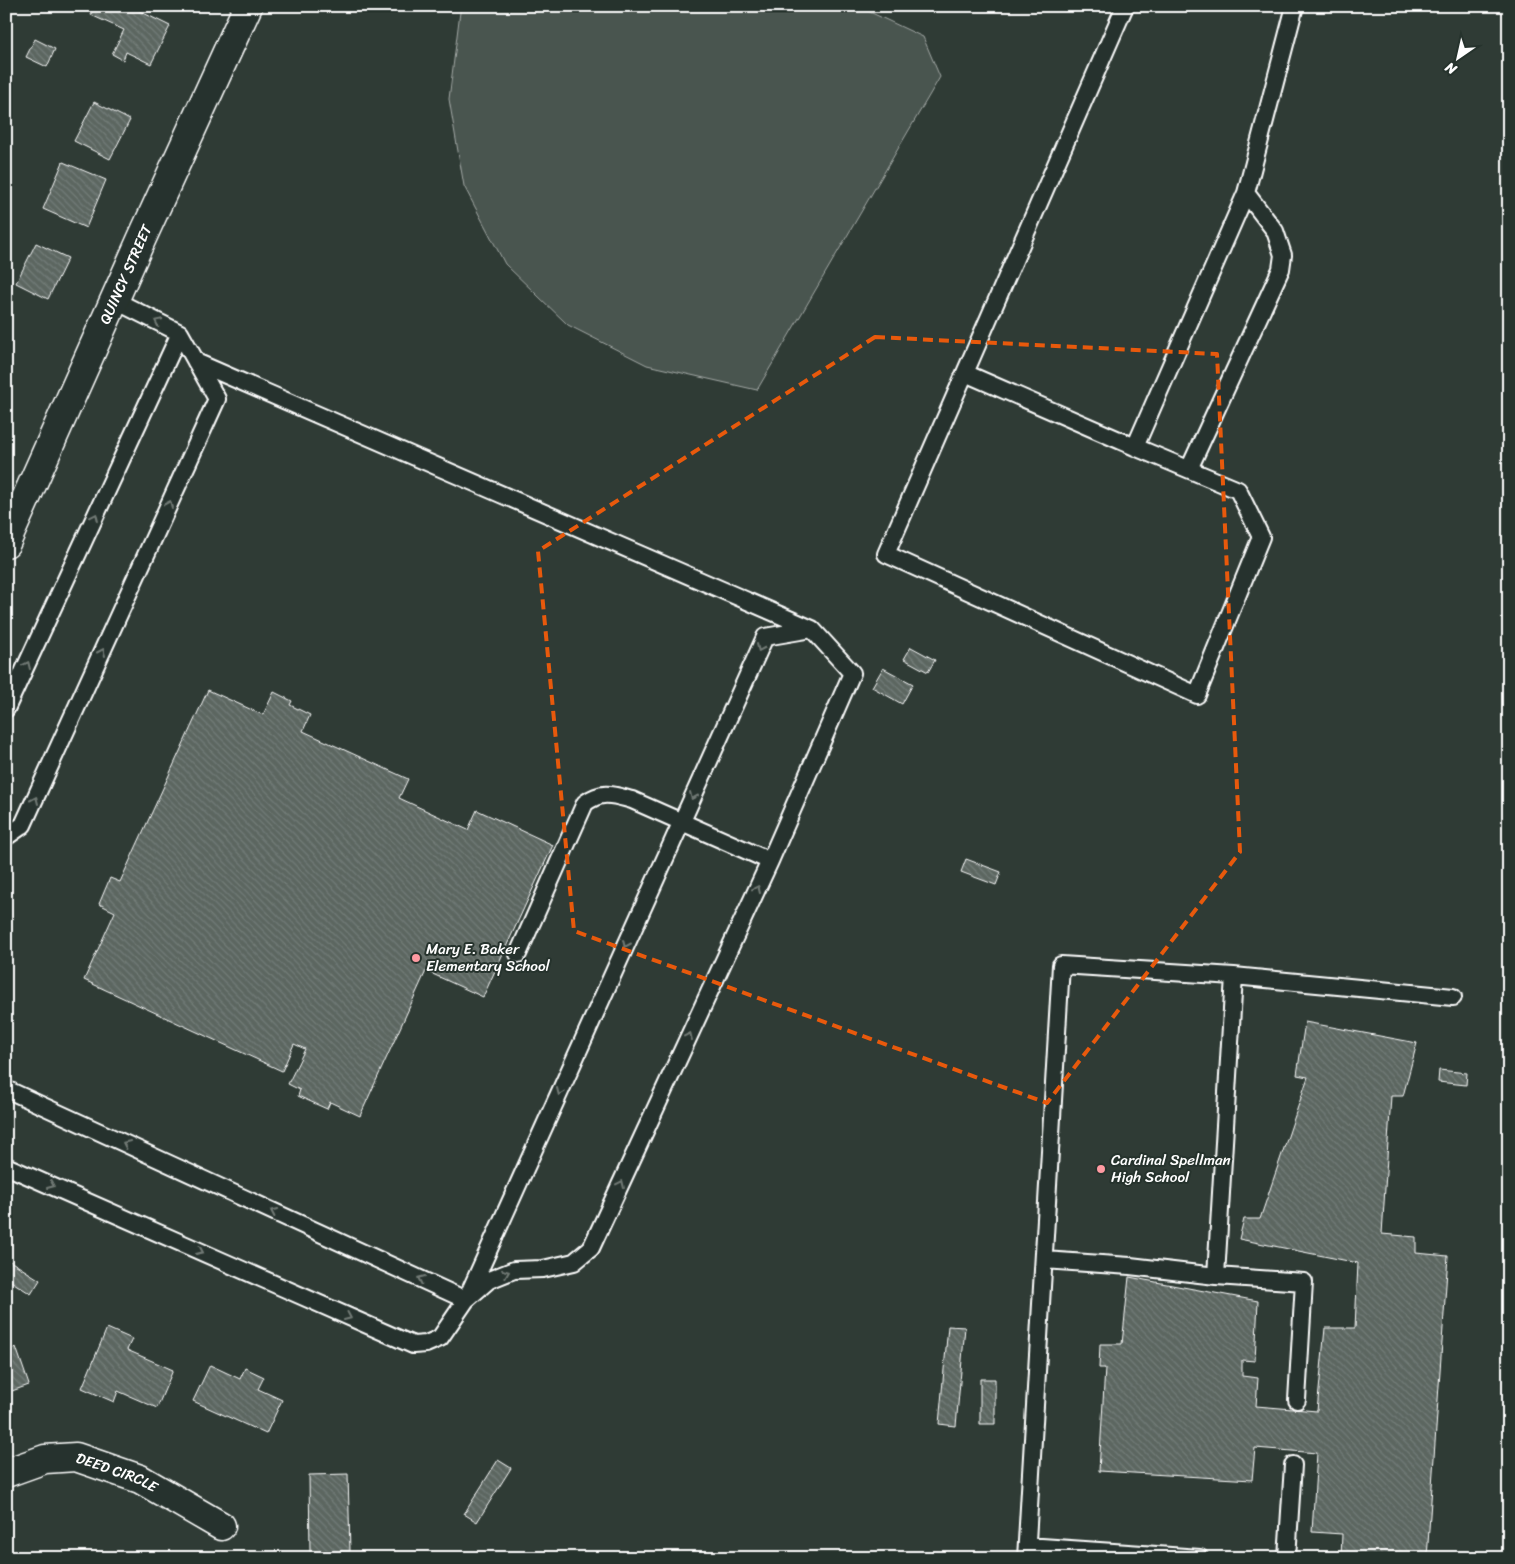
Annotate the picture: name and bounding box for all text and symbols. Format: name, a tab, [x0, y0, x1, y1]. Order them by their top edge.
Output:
north arrow	[1432, 32, 1482, 82]
text: N	[1440, 55, 1463, 82]
street label: QUINCY STREET	[92, 219, 160, 328]
one-way arrow	[154, 318, 163, 328]
one-way arrow	[163, 500, 174, 509]
one-way arrow	[88, 513, 99, 522]
one-way arrow	[756, 643, 767, 652]
one-way arrow	[96, 648, 106, 657]
one-way arrow	[20, 661, 31, 670]
one-way arrow	[689, 791, 700, 800]
one-way arrow	[28, 796, 39, 805]
one-way arrow	[751, 885, 761, 894]
place label: Mary E. Baker Elementary School	[426, 936, 551, 979]
one-way arrow	[622, 939, 633, 948]
marker: Mary E. Baker Elementary School	[410, 952, 422, 964]
one-way arrow	[683, 1032, 693, 1041]
one-way arrow	[555, 1087, 566, 1096]
one-way arrow	[122, 1140, 131, 1150]
place label: Cardinal Spellman High School	[1111, 1147, 1231, 1190]
marker: Cardinal Spellman High School	[1095, 1163, 1107, 1175]
one-way arrow	[46, 1179, 55, 1190]
one-way arrow	[615, 1180, 625, 1189]
one-way arrow	[270, 1207, 279, 1218]
one-way arrow	[195, 1245, 204, 1255]
one-way arrow	[501, 1269, 510, 1279]
one-way arrow	[417, 1275, 426, 1286]
one-way arrow	[343, 1310, 352, 1321]
street label: DEED CIRCLE	[72, 1445, 164, 1501]

